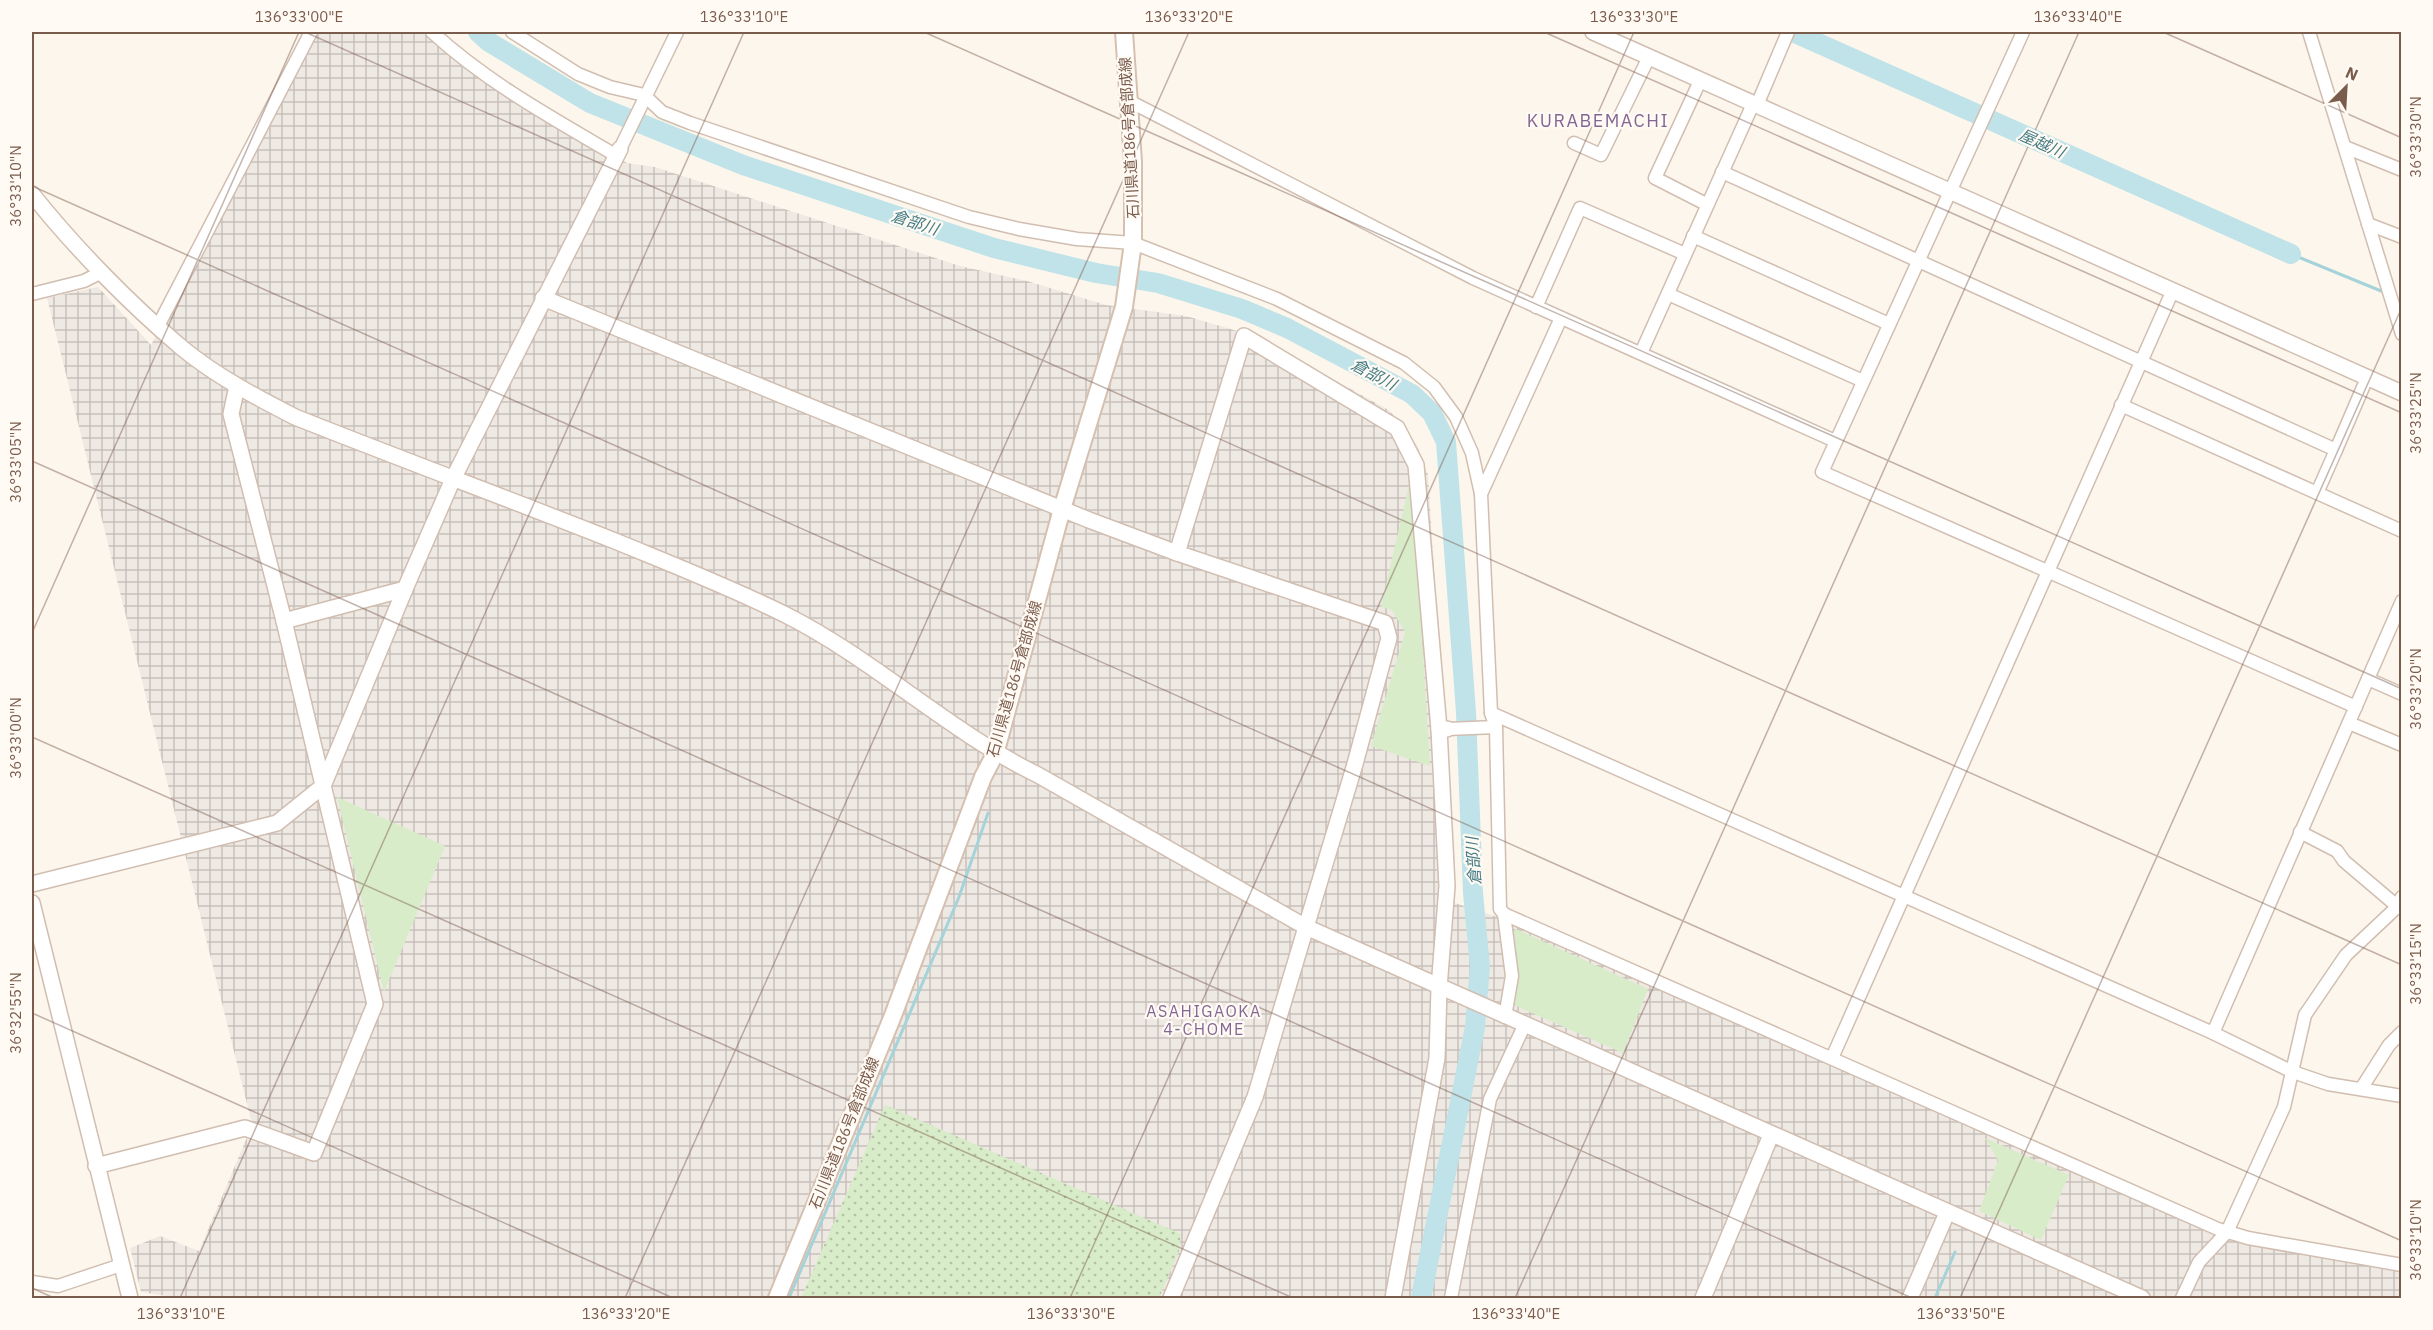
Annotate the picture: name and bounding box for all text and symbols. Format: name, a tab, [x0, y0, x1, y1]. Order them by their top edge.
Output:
text: 136°33'00"E	[255, 7, 343, 26]
text: 136°33'10"E	[700, 7, 788, 26]
text: 136°33'20"E	[1145, 7, 1233, 26]
text: 136°33'30"E	[1590, 7, 1678, 26]
text: 136°33'40"E	[2034, 7, 2122, 26]
street label: 石川県道186号倉部成線	[1115, 57, 1143, 219]
north arrow	[2316, 57, 2376, 117]
text: N	[2343, 62, 2361, 85]
text: 36°33'30"N	[2406, 96, 2425, 178]
district label: KURABEMACHI	[1527, 109, 1669, 132]
water label: 屋越川	[2016, 124, 2070, 163]
text: 36°33'10"N	[6, 145, 25, 227]
water label: 倉部川	[889, 205, 943, 240]
water label: 倉部川	[1348, 354, 1402, 395]
text: 36°33'25"N	[2406, 372, 2425, 454]
text: 36°33'05"N	[6, 421, 25, 503]
street label: 石川県道186号倉部成線	[983, 599, 1045, 759]
text: 36°33'20"N	[2406, 648, 2425, 730]
text: 36°33'00"N	[6, 697, 25, 779]
water label: 倉部川	[1461, 834, 1485, 886]
text: 36°33'15"N	[2406, 923, 2425, 1005]
text: 36°32'55"N	[6, 972, 25, 1054]
district label: ASAHIGAOKA 4-CHOME	[1146, 1001, 1262, 1039]
street label: 石川県道186号倉部成線	[805, 1054, 883, 1212]
text: 36°33'10"N	[2406, 1199, 2425, 1281]
text: 136°33'10"E	[137, 1304, 225, 1323]
text: 136°33'20"E	[582, 1304, 670, 1323]
text: 136°33'30"E	[1027, 1304, 1115, 1323]
text: 136°33'40"E	[1472, 1304, 1560, 1323]
text: 136°33'50"E	[1917, 1304, 2005, 1323]

